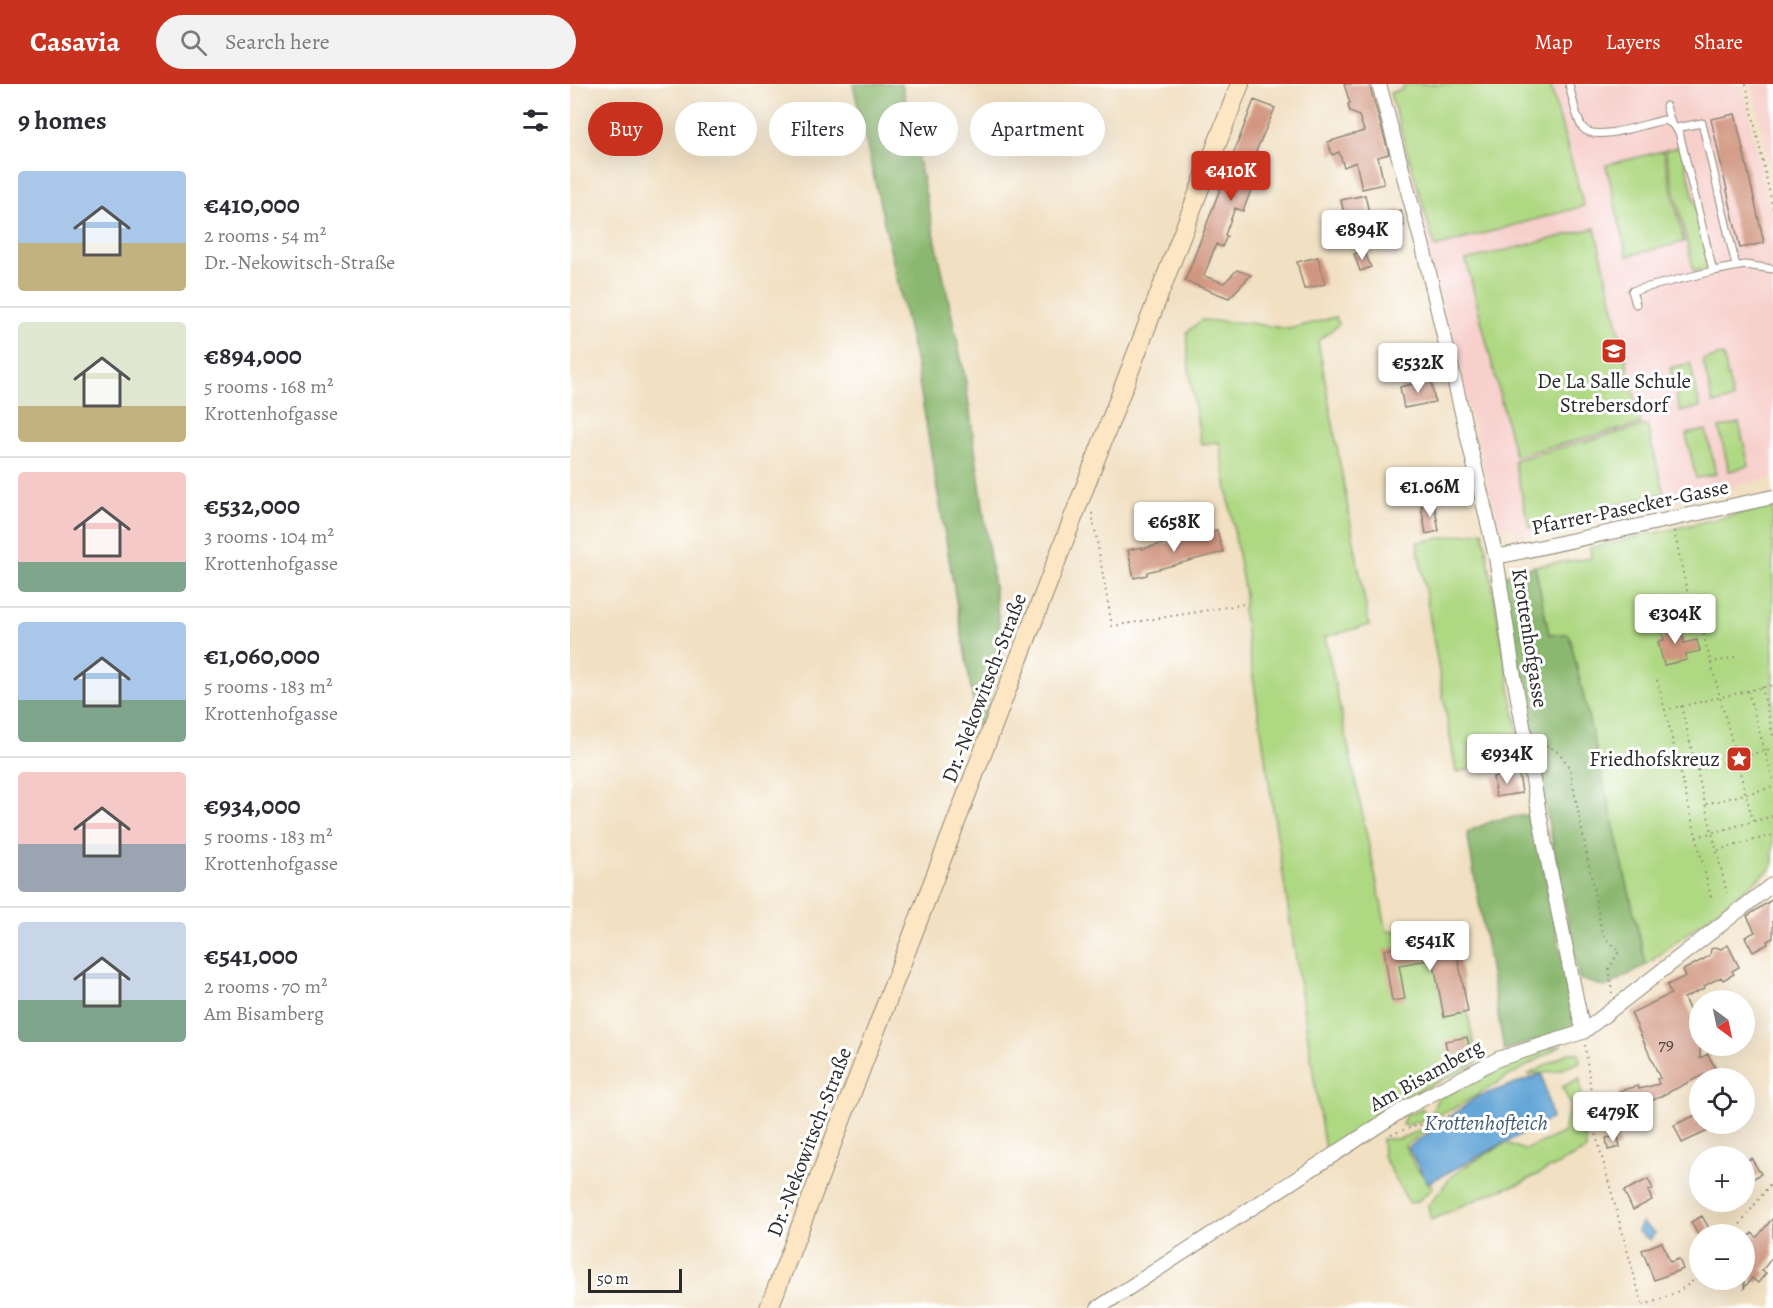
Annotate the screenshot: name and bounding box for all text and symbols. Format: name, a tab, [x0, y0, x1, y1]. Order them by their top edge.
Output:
search box	[156, 15, 576, 69]
text: Casavia	[30, 23, 120, 61]
icon: search	[177, 26, 210, 59]
text: Search here	[225, 27, 330, 57]
text: Map	[1534, 28, 1573, 56]
text: Layers	[1606, 28, 1661, 56]
text: Share	[1694, 28, 1743, 56]
chip: Buy	[588, 102, 663, 156]
chip: Rent	[675, 102, 757, 156]
chip: Filters	[769, 102, 866, 156]
chip: New	[878, 102, 958, 156]
chip: Apartment	[970, 102, 1105, 156]
text: 9 homes	[18, 103, 107, 138]
icon: filters	[519, 104, 552, 137]
pin: €410K	[1189, 151, 1273, 202]
text: €410K	[1205, 157, 1257, 184]
text: €410,000	[204, 187, 300, 222]
icon: home	[66, 195, 138, 267]
pin: €894K	[1320, 210, 1404, 261]
text: €894K	[1336, 216, 1388, 243]
text: 2 rooms · 54 m²	[204, 222, 326, 249]
text: Dr.-Nekowitsch-Straße	[204, 249, 395, 276]
school or university icon: De La Salle Schule Strebersdorf	[1599, 336, 1629, 366]
text: €894,000	[204, 338, 302, 373]
pin: €532K	[1376, 343, 1460, 394]
icon: home	[66, 346, 138, 418]
text: €532K	[1392, 349, 1444, 376]
place label: De La Salle Schule Strebersdorf	[1537, 367, 1691, 419]
text: 5 rooms · 168 m²	[204, 373, 333, 400]
text: Krottenhofgasse	[204, 400, 338, 427]
pin: €1.06M	[1381, 467, 1479, 518]
street label: Pfarrer-Pasecker-Gasse	[1529, 472, 1731, 542]
text: €1.06M	[1400, 473, 1460, 500]
text: €532,000	[204, 488, 300, 523]
icon: home	[66, 496, 138, 568]
pin: €658K	[1132, 502, 1216, 553]
text: €658K	[1148, 508, 1200, 535]
text: 3 rooms · 104 m²	[204, 523, 334, 550]
text: Krottenhofgasse	[204, 550, 338, 577]
street label: Krottenhofgasse	[1505, 566, 1555, 710]
street label: Dr.-Nekowitsch-Straße	[935, 589, 1033, 787]
pin: €304K	[1633, 594, 1717, 645]
text: €304K	[1649, 600, 1701, 627]
text: €1,060,000	[204, 638, 320, 673]
icon: home	[66, 646, 138, 718]
text: 5 rooms · 183 m²	[204, 673, 333, 700]
text: Krottenhofgasse	[204, 700, 338, 727]
pin: €934K	[1465, 734, 1549, 785]
text: €934K	[1481, 740, 1533, 767]
place icon: Friedhofskreuz	[1724, 744, 1754, 774]
place label: Friedhofskreuz	[1589, 745, 1720, 773]
text: €934,000	[204, 788, 301, 823]
icon: home	[66, 796, 138, 868]
text: 5 rooms · 183 m²	[204, 823, 333, 850]
text: Krottenhofgasse	[204, 850, 338, 877]
pin: €541K	[1388, 921, 1472, 972]
text: €541K	[1405, 927, 1455, 954]
text: €541,000	[204, 938, 298, 973]
icon: home	[66, 946, 138, 1018]
text: 2 rooms · 70 m²	[204, 973, 328, 1000]
north arrow	[1689, 990, 1755, 1056]
map controls	[1689, 990, 1755, 1290]
text: Am Bisamberg	[204, 1000, 324, 1027]
street label: Am Bisamberg	[1363, 1032, 1488, 1118]
house number: 79	[1658, 1032, 1674, 1056]
street label: Dr.-Nekowitsch-Straße	[760, 1043, 858, 1241]
button: locate	[1689, 1068, 1755, 1134]
pin: €479K	[1571, 1092, 1655, 1143]
text: €479K	[1587, 1098, 1639, 1125]
water label: Krottenhofteich	[1424, 1108, 1548, 1138]
button: +	[1689, 1146, 1755, 1212]
button: −	[1689, 1224, 1755, 1290]
scale bar	[588, 1266, 682, 1294]
text: 50 m	[597, 1268, 629, 1290]

